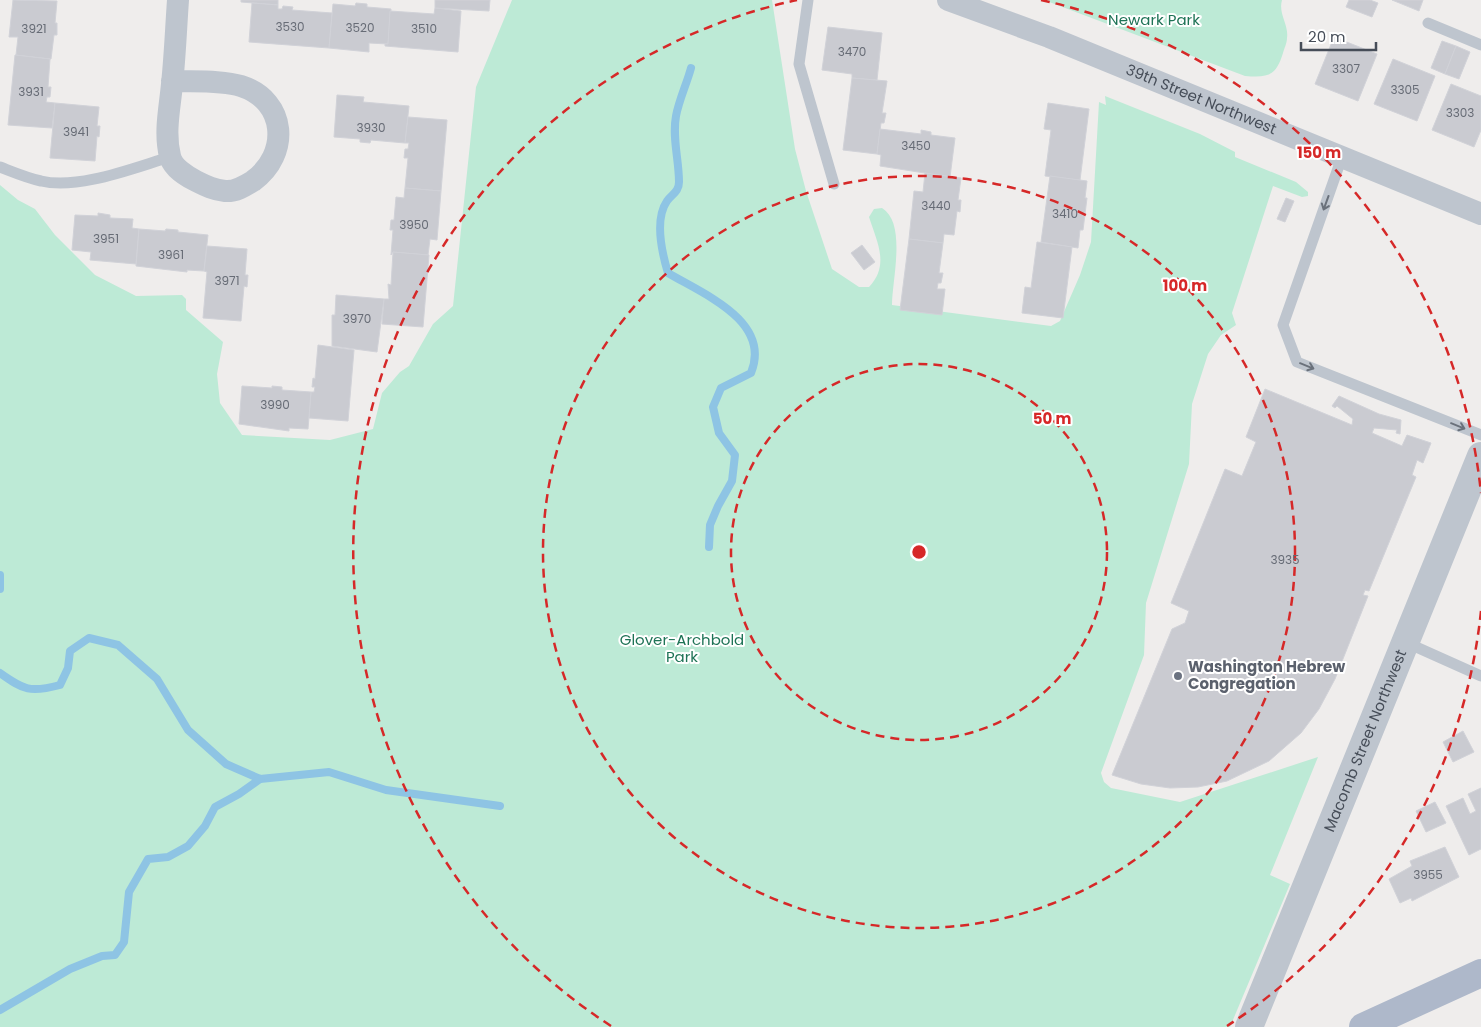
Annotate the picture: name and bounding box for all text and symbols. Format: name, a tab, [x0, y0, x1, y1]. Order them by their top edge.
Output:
park label: Newark Park	[1108, 9, 1200, 30]
house number: 3530	[275, 18, 305, 35]
house number: 3520	[345, 19, 375, 36]
house number: 3921	[21, 20, 47, 37]
house number: 3510	[411, 20, 437, 37]
scale bar	[1301, 20, 1376, 52]
text: 20 m	[1308, 26, 1346, 47]
house number: 3470	[838, 43, 866, 60]
street label: 39th Street Northwest	[1123, 59, 1280, 139]
house number: 3307	[1332, 60, 1361, 77]
house number: 3305	[1390, 81, 1420, 98]
house number: 3931	[18, 83, 44, 100]
house number: 3303	[1446, 104, 1474, 121]
house number: 3930	[356, 119, 386, 136]
house number: 3941	[63, 123, 89, 140]
house number: 3450	[901, 137, 931, 154]
text: 150 m	[1297, 142, 1341, 163]
one-way arrow	[1321, 195, 1330, 210]
house number: 3440	[921, 197, 951, 214]
house number: 3410	[1052, 205, 1078, 222]
house number: 3950	[399, 216, 429, 233]
house number: 3951	[93, 230, 119, 247]
house number: 3961	[158, 246, 184, 263]
house number: 3971	[214, 272, 240, 289]
text: 100 m	[1163, 275, 1207, 296]
house number: 3970	[343, 310, 371, 327]
one-way arrow	[1299, 362, 1314, 371]
house number: 3990	[260, 396, 290, 413]
text: 50 m	[1033, 408, 1071, 429]
one-way arrow	[1450, 422, 1465, 431]
centre of rings	[910, 543, 928, 561]
house number: 3935	[1270, 551, 1300, 568]
park label: Glover-Archbold Park	[620, 629, 744, 667]
street label: Macomb Street Northwest	[1318, 646, 1411, 835]
place label: Washington Hebrew Congregation	[1188, 656, 1345, 694]
marker: Washington Hebrew Congregation	[1172, 670, 1184, 682]
house number: 3955	[1413, 866, 1443, 883]

